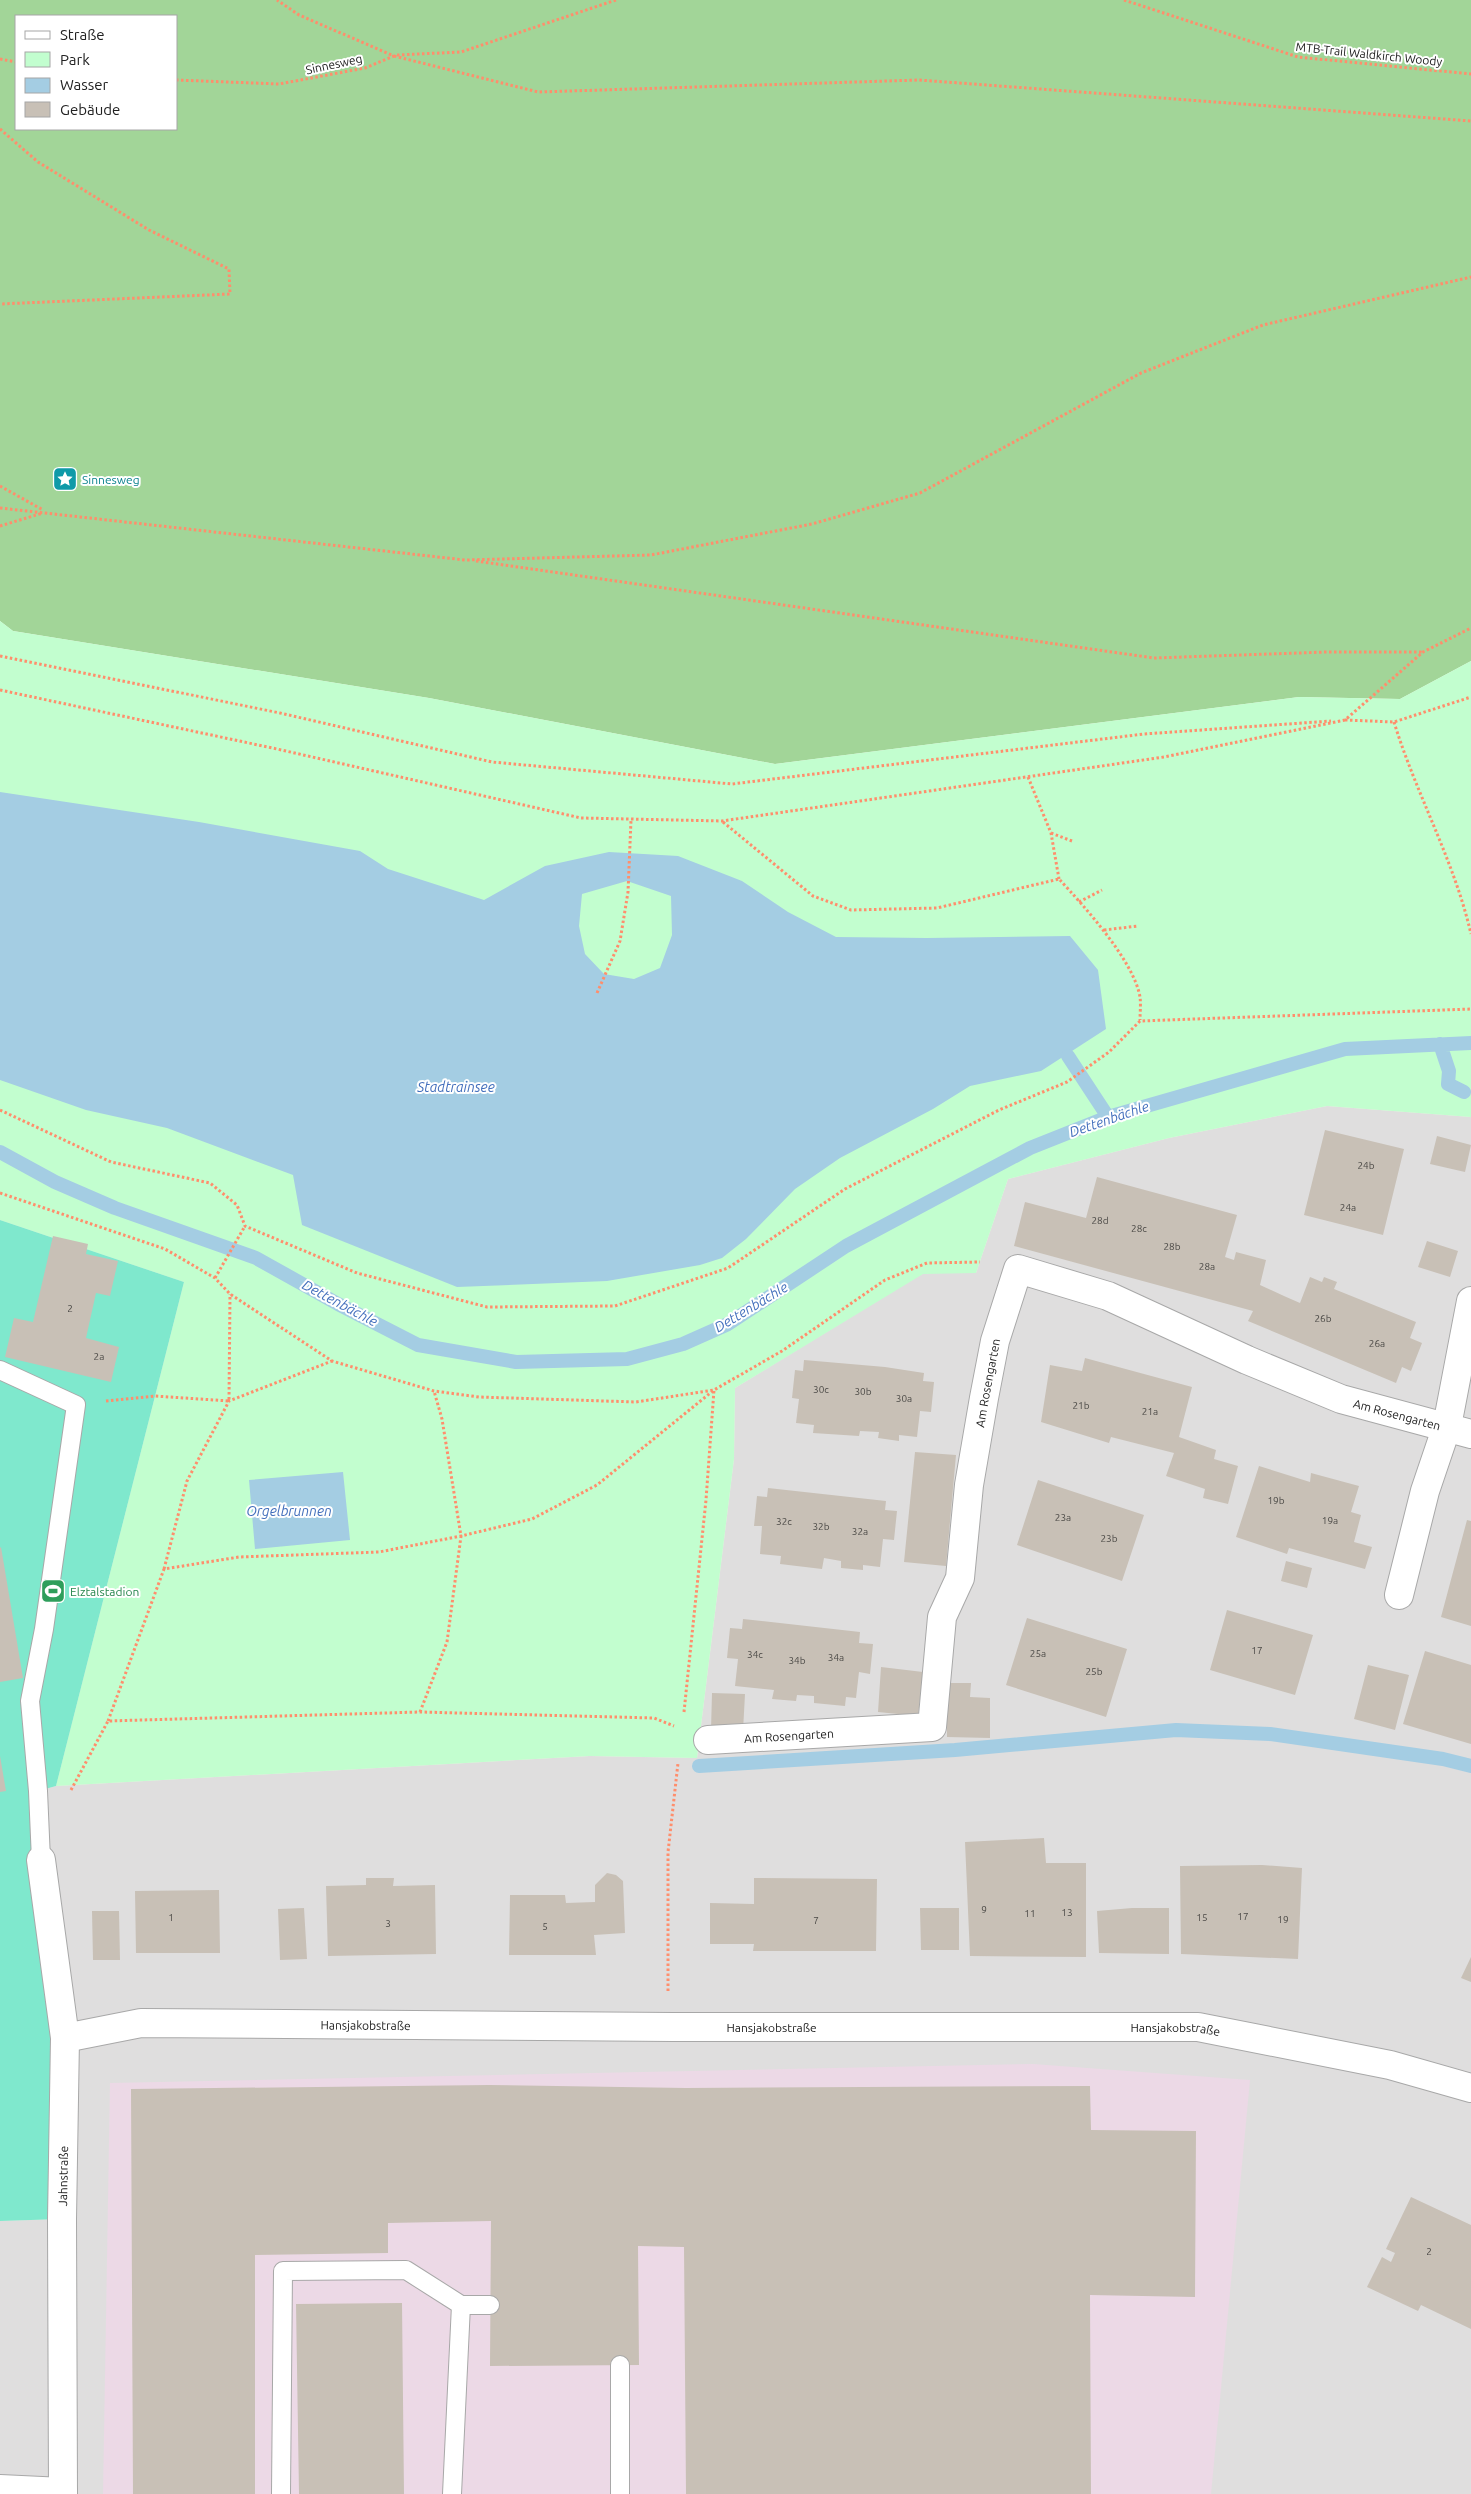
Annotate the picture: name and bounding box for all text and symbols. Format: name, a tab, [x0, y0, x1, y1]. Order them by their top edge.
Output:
legend	[15, 15, 178, 130]
text: Straße	[60, 26, 104, 43]
street label: MTB-Trail Waldkirch Woody	[1295, 40, 1443, 68]
text: Park	[60, 51, 90, 68]
street label: Sinnesweg	[304, 52, 364, 76]
text: Wasser	[60, 76, 109, 93]
text: Gebäude	[60, 101, 120, 118]
place icon: Sinnesweg	[52, 466, 78, 492]
place label: Sinnesweg	[82, 473, 140, 486]
water label: Stadtrainsee	[416, 1079, 495, 1095]
water label: Dettenbächle	[1067, 1098, 1151, 1140]
house number: 24b	[1357, 1160, 1375, 1171]
house number: 24a	[1340, 1202, 1356, 1213]
house number: 28d	[1091, 1215, 1109, 1226]
house number: 28c	[1131, 1223, 1147, 1234]
house number: 28b	[1163, 1241, 1181, 1252]
house number: 28a	[1199, 1261, 1215, 1272]
water label: Dettenbächle	[300, 1276, 380, 1330]
water label: Dettenbächle	[711, 1279, 791, 1335]
house number: 2	[67, 1303, 73, 1314]
house number: 26b	[1314, 1313, 1332, 1324]
street label: Am Rosengarten	[973, 1337, 1002, 1428]
house number: 26a	[1369, 1338, 1385, 1349]
house number: 2a	[94, 1351, 104, 1362]
house number: 30c	[813, 1384, 829, 1395]
house number: 30b	[854, 1386, 872, 1397]
house number: 30a	[896, 1393, 912, 1404]
street label: Am Rosengarten	[1352, 1396, 1442, 1432]
house number: 21b	[1072, 1400, 1090, 1411]
house number: 21a	[1142, 1406, 1158, 1417]
house number: 19b	[1267, 1495, 1285, 1506]
water label: Orgelbrunnen	[246, 1503, 332, 1519]
house number: 23a	[1055, 1512, 1071, 1523]
house number: 19a	[1322, 1515, 1338, 1526]
house number: 32c	[776, 1516, 792, 1527]
house number: 32b	[812, 1521, 830, 1532]
house number: 32a	[852, 1526, 868, 1537]
house number: 23b	[1100, 1533, 1118, 1544]
sports icon: Elztalstadion	[40, 1578, 66, 1604]
place label: Elztalstadion	[70, 1585, 139, 1598]
house number: 17	[1251, 1645, 1263, 1656]
house number: 25a	[1030, 1648, 1046, 1659]
house number: 34c	[747, 1649, 763, 1660]
house number: 34a	[828, 1652, 844, 1663]
house number: 34b	[788, 1655, 806, 1666]
house number: 25b	[1085, 1666, 1103, 1677]
street label: Am Rosengarten	[744, 1726, 834, 1744]
house number: 9	[981, 1904, 987, 1915]
house number: 13	[1061, 1907, 1073, 1918]
house number: 11	[1024, 1908, 1036, 1919]
house number: 17	[1237, 1911, 1249, 1922]
house number: 1	[168, 1912, 174, 1923]
house number: 15	[1196, 1912, 1208, 1923]
house number: 19	[1277, 1914, 1289, 1925]
house number: 7	[813, 1915, 819, 1926]
house number: 3	[385, 1918, 391, 1929]
house number: 5	[542, 1921, 548, 1932]
street label: Hansjakobstraße	[320, 2018, 411, 2032]
street label: Hansjakobstraße	[1130, 2020, 1221, 2038]
street label: Hansjakobstraße	[726, 2021, 817, 2034]
street label: Jahnstraße	[56, 2146, 70, 2206]
house number: 2	[1426, 2246, 1432, 2257]

